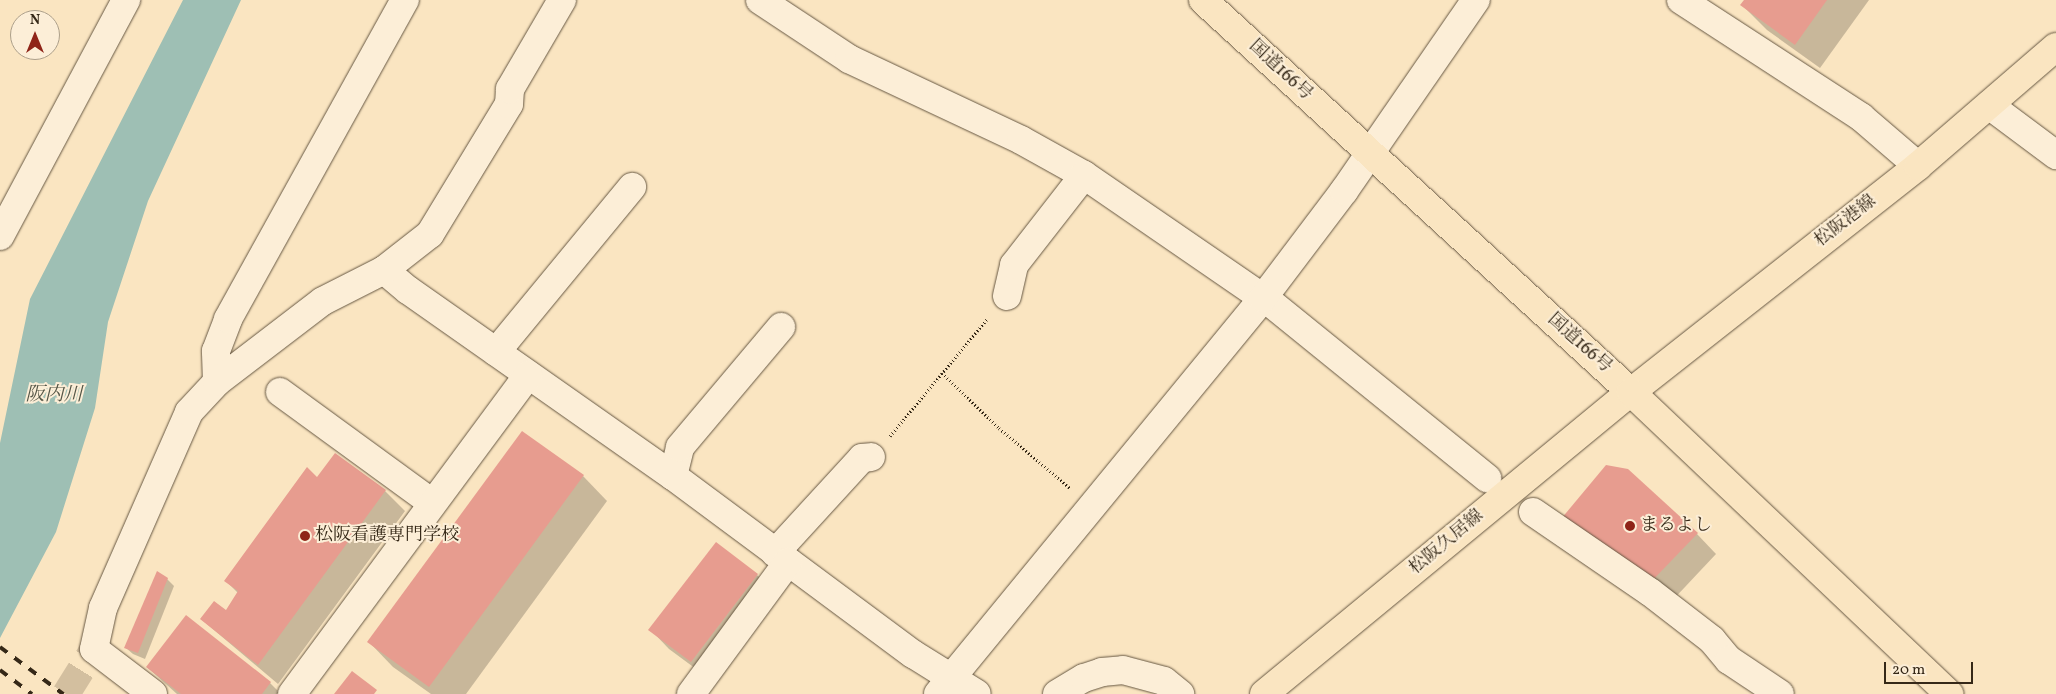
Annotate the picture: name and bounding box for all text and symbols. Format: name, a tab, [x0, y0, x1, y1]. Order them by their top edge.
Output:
north arrow	[10, 10, 60, 60]
text: N	[30, 11, 40, 30]
street label: 国道166号	[1244, 36, 1316, 106]
street label: 松阪港線	[1811, 191, 1881, 253]
street label: 国道166号	[1542, 309, 1616, 379]
water label: 阪内川	[26, 385, 82, 407]
street label: 松阪久居線	[1406, 506, 1488, 580]
place label: まるよし	[1640, 515, 1712, 537]
marker: まるよし	[1624, 520, 1636, 532]
place label: 松阪看護専門学校	[315, 525, 459, 547]
marker: 松阪看護専門学校	[299, 530, 311, 542]
scale bar	[1886, 652, 1975, 684]
text: 20 m	[1892, 660, 1925, 681]

